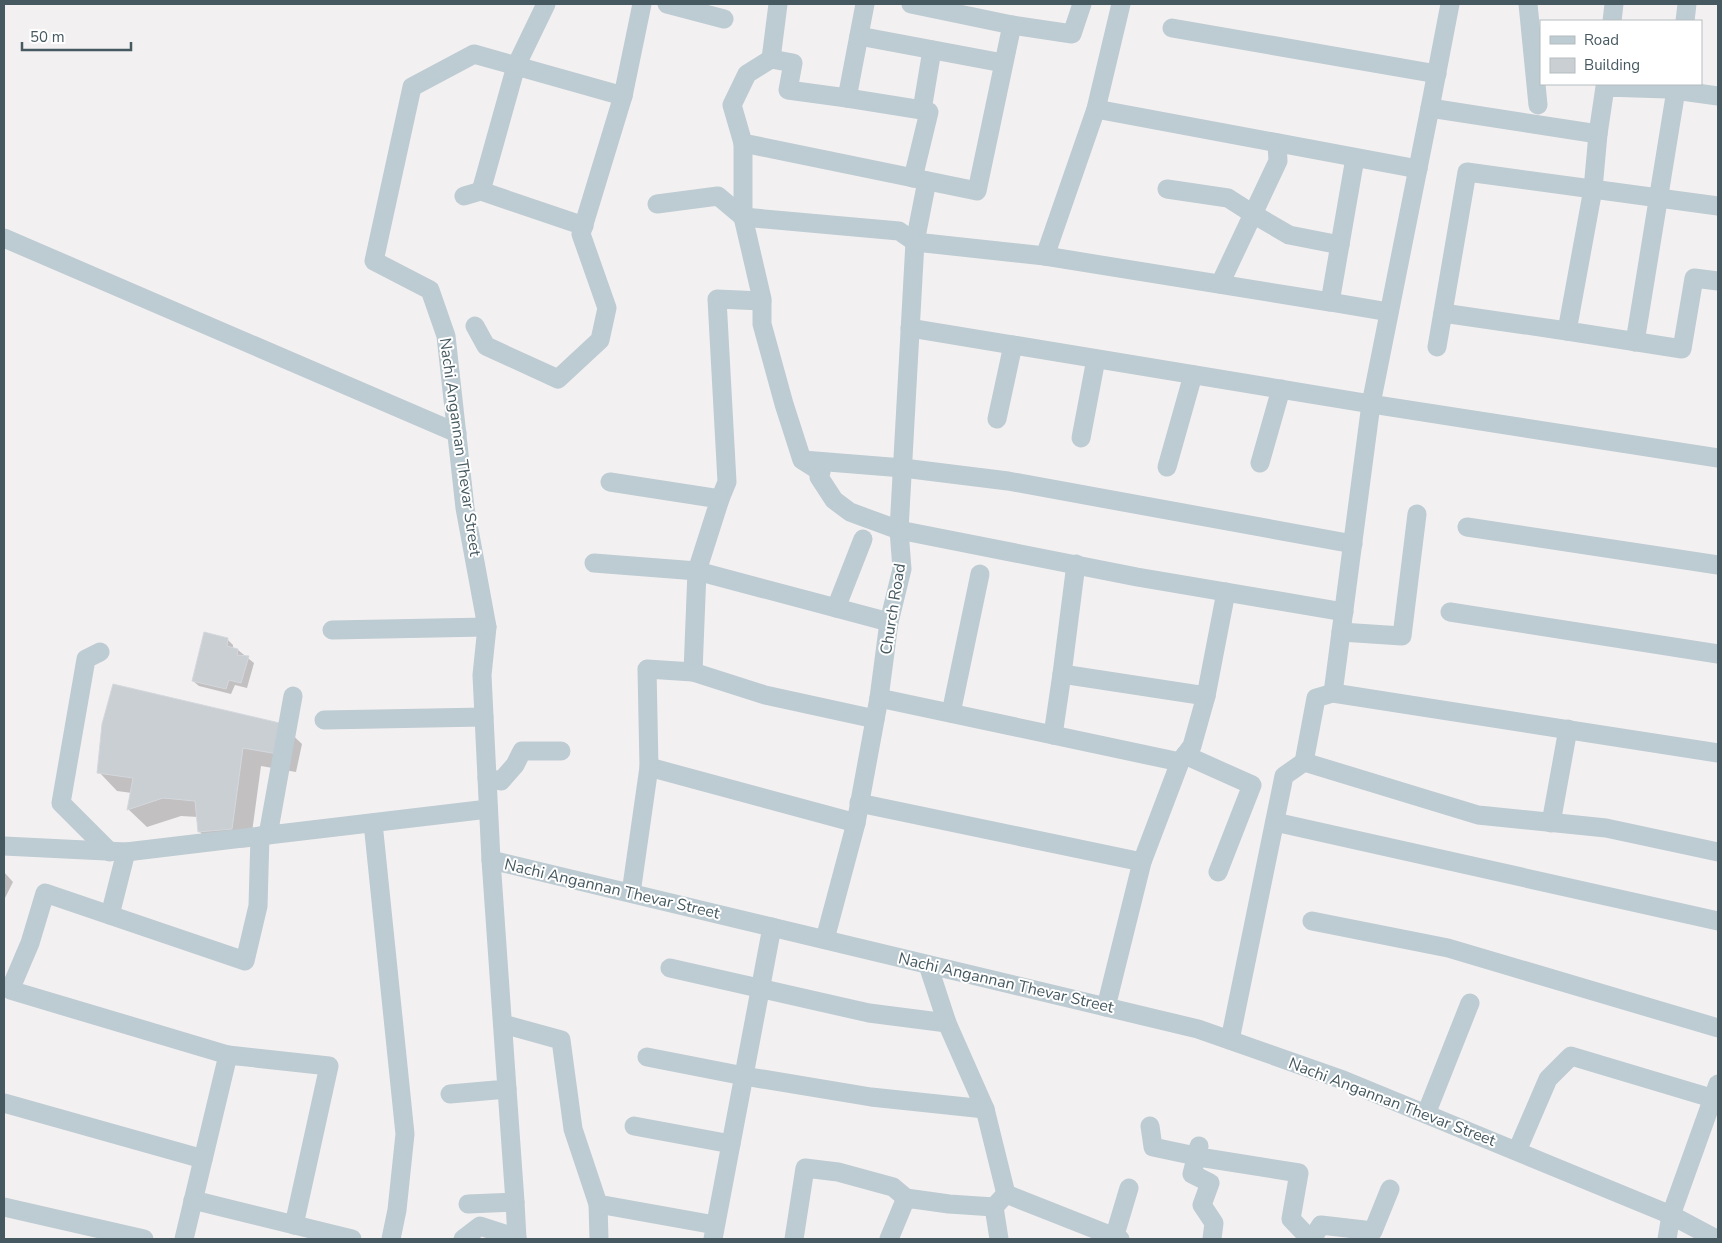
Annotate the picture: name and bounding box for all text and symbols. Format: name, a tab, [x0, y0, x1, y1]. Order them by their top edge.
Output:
scale bar	[22, 20, 131, 52]
legend	[1540, 20, 1702, 85]
text: 50 m	[30, 27, 65, 47]
text: Road	[1584, 30, 1619, 50]
text: Building	[1584, 55, 1640, 75]
street label: Nachi Angannan Thevar Street	[434, 336, 486, 558]
street label: Church Road	[875, 562, 911, 656]
street label: Nachi Angannan Thevar Street	[502, 854, 722, 925]
street label: Nachi Angannan Thevar Street	[896, 948, 1116, 1019]
street label: Nachi Angannan Thevar Street	[1285, 1052, 1499, 1152]

